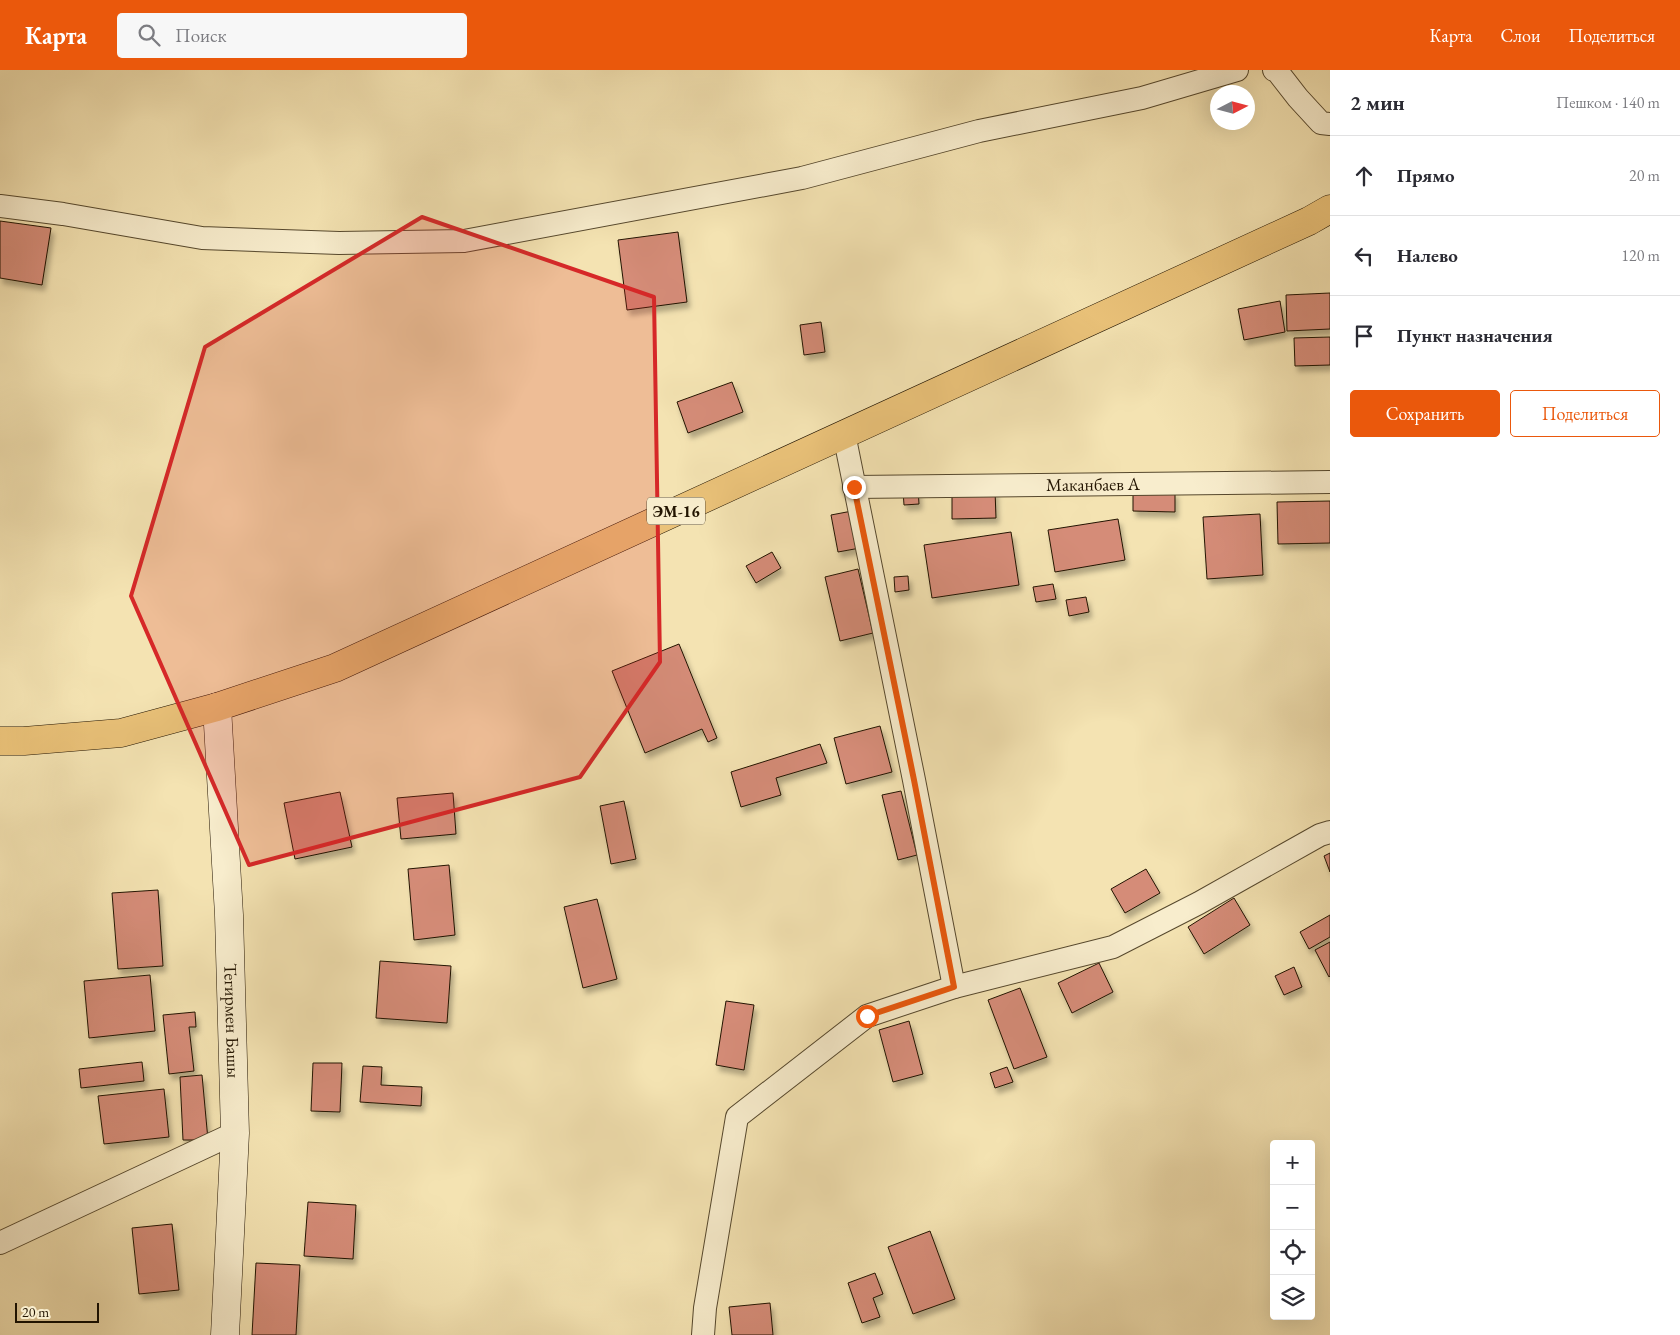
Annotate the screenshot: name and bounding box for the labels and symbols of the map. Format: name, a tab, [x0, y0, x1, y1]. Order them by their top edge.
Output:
north arrow	[1210, 85, 1255, 130]
street label: Маканбаев А	[1046, 472, 1141, 496]
route end	[843, 476, 866, 499]
road number: ЭМ-16	[647, 498, 705, 524]
street label: Тегирмен Башы	[219, 963, 245, 1078]
route start	[856, 1005, 879, 1028]
scale bar	[15, 1300, 99, 1323]

